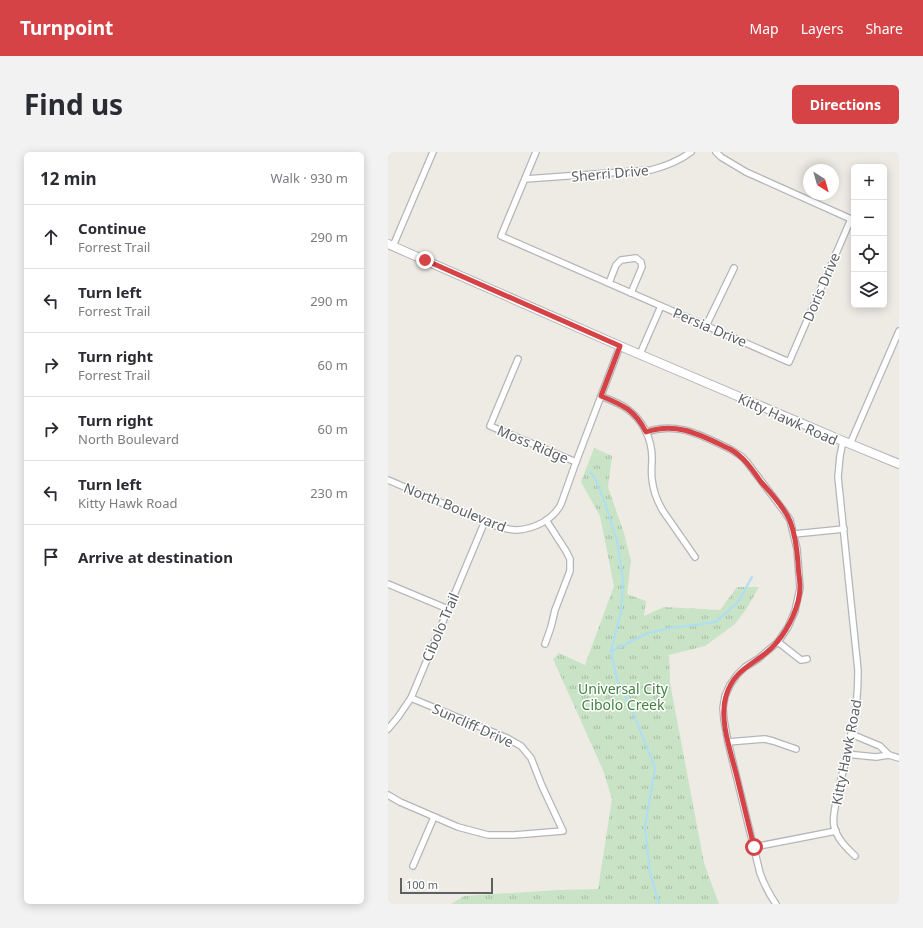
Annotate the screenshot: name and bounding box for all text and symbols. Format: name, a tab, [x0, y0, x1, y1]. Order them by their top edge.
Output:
text: Turnpoint	[20, 15, 113, 41]
text: Map	[750, 19, 779, 38]
text: Layers	[801, 19, 843, 38]
text: Share	[865, 19, 903, 38]
text: Find us	[24, 85, 123, 123]
button: Directions	[792, 85, 899, 124]
street label: Sherri Drive	[570, 160, 650, 186]
north arrow	[803, 164, 839, 200]
map controls	[851, 164, 887, 308]
button: +	[851, 164, 887, 200]
text: 12 min	[40, 167, 97, 190]
text: Walk · 930 m	[270, 169, 348, 187]
button: −	[851, 200, 887, 236]
text: Continue	[78, 218, 146, 238]
icon: ahead	[40, 226, 62, 248]
text: 290 m	[310, 228, 348, 246]
button: locate	[851, 236, 887, 272]
text: Forrest Trail	[78, 238, 150, 256]
street label: Doris Drive	[798, 250, 844, 324]
route end	[416, 251, 434, 269]
button: layers	[851, 272, 887, 308]
text: Turn left	[78, 282, 142, 302]
icon: left	[40, 290, 62, 312]
text: 290 m	[310, 292, 348, 310]
text: Forrest Trail	[78, 302, 150, 320]
street label: Persia Drive	[670, 303, 750, 351]
text: Turn right	[78, 346, 153, 366]
icon: right	[40, 354, 62, 376]
text: 60 m	[318, 356, 348, 374]
text: Forrest Trail	[78, 366, 150, 384]
street label: Kitty Hawk Road	[735, 389, 841, 449]
text: Turn right	[78, 410, 153, 430]
icon: right	[40, 418, 62, 440]
text: 60 m	[318, 420, 348, 438]
street label: Moss Ridge	[494, 420, 572, 468]
text: North Boulevard	[78, 430, 179, 448]
text: Turn left	[78, 474, 142, 494]
street label: North Boulevard	[401, 478, 509, 536]
icon: left	[40, 482, 62, 504]
text: 230 m	[310, 484, 348, 502]
text: Kitty Hawk Road	[78, 494, 178, 512]
icon: arrive	[40, 546, 62, 568]
text: Arrive at destination	[78, 547, 233, 567]
street label: Cibolo Trail	[417, 590, 463, 664]
park label: Universal City Cibolo Creek	[578, 679, 669, 714]
street label: Kitty Hawk Road	[826, 698, 866, 806]
street label: Suncliff Drive	[429, 699, 517, 751]
route start	[745, 838, 763, 856]
scale bar	[400, 876, 493, 895]
text: 100 m	[406, 877, 438, 892]

